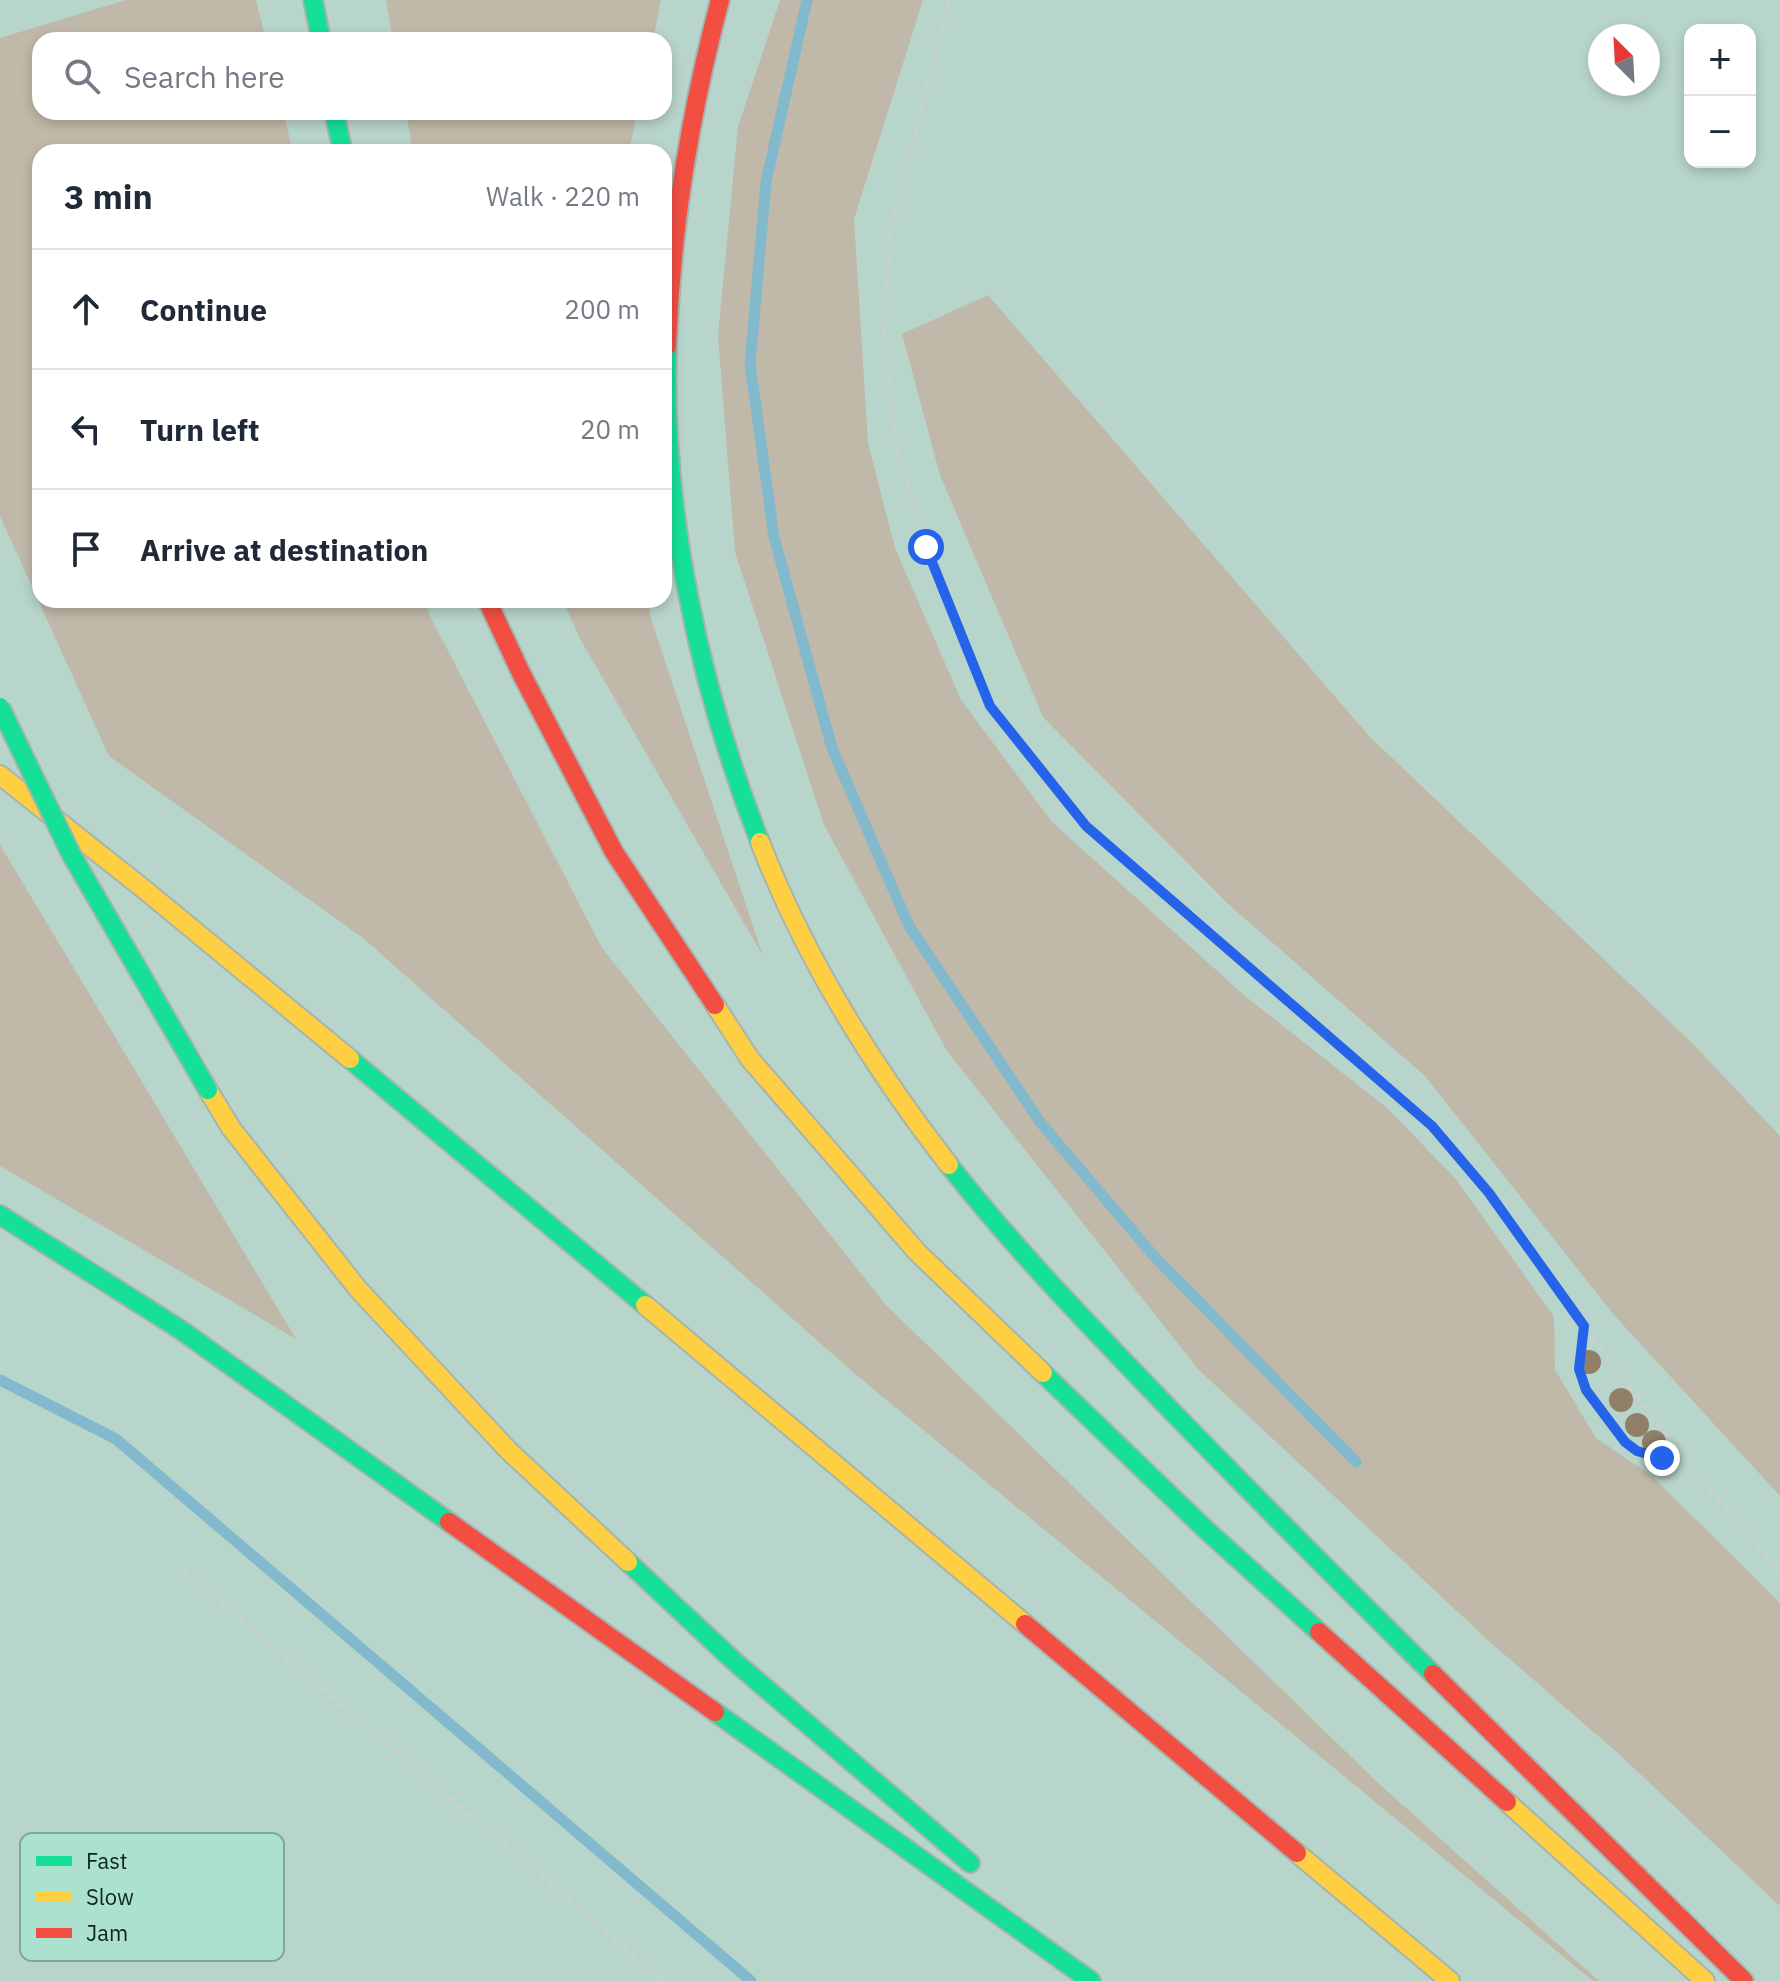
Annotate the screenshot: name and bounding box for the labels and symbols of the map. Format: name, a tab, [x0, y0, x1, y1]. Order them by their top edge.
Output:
north arrow	[1588, 24, 1660, 96]
route start	[908, 529, 944, 565]
route end	[1644, 1440, 1680, 1476]
legend	[20, 1833, 284, 1961]
text: Fast	[86, 1846, 127, 1875]
text: Slow	[86, 1882, 134, 1911]
text: Jam	[86, 1918, 128, 1947]

